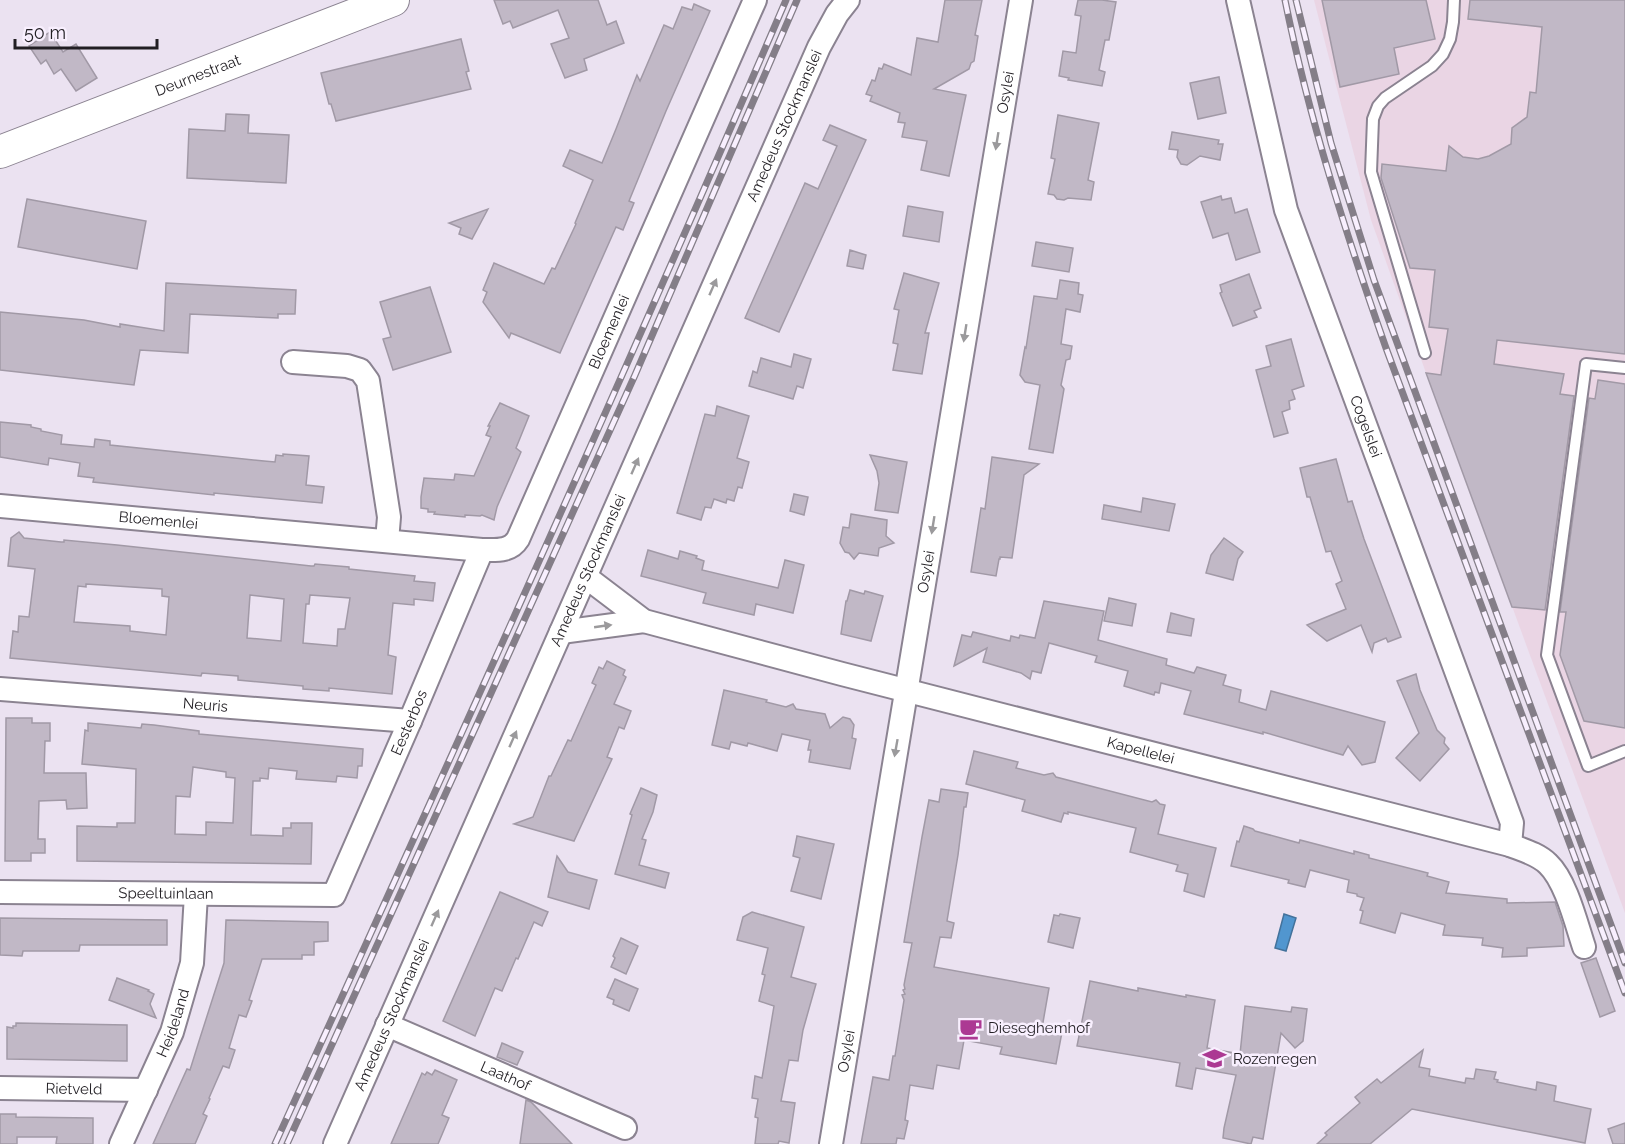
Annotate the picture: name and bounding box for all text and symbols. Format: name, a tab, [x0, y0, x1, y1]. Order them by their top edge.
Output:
scale bar	[15, 12, 158, 50]
text: 50 m	[24, 22, 66, 43]
street label: Amedeus Stockmanslei	[743, 47, 826, 204]
street label: Deurnestraat	[152, 51, 243, 100]
street label: Osylei	[993, 70, 1018, 115]
one-way arrow	[992, 131, 1001, 150]
one-way arrow	[709, 279, 718, 296]
street label: Bloemenlei	[585, 292, 633, 372]
one-way arrow	[961, 324, 970, 343]
street label: Cogelslei	[1346, 393, 1385, 460]
one-way arrow	[631, 457, 640, 475]
street label: Amedeus Stockmanslei	[547, 492, 629, 649]
street label: Bloemenlei	[118, 508, 199, 533]
one-way arrow	[929, 516, 938, 535]
street label: Osylei	[914, 549, 938, 594]
one-way arrow	[593, 622, 612, 631]
street label: Eesterbos	[387, 687, 431, 758]
street label: Neuris	[182, 694, 229, 716]
one-way arrow	[509, 731, 518, 748]
street label: Kapellelei	[1105, 733, 1176, 768]
one-way arrow	[891, 739, 900, 758]
street label: Speeltuinlaan	[118, 884, 214, 903]
one-way arrow	[430, 909, 439, 926]
street label: Amedeus Stockmanslei	[351, 936, 433, 1094]
street label: Heideland	[153, 987, 193, 1060]
cafe icon: Dieseghemhof	[957, 1015, 983, 1041]
place label: Dieseghemhof	[988, 1019, 1091, 1037]
street label: Osylei	[834, 1029, 859, 1074]
school or university icon: Rozenregen	[1202, 1046, 1228, 1072]
place label: Rozenregen	[1233, 1050, 1317, 1068]
street label: Laathof	[478, 1058, 534, 1095]
street label: Rietveld	[45, 1080, 103, 1098]

